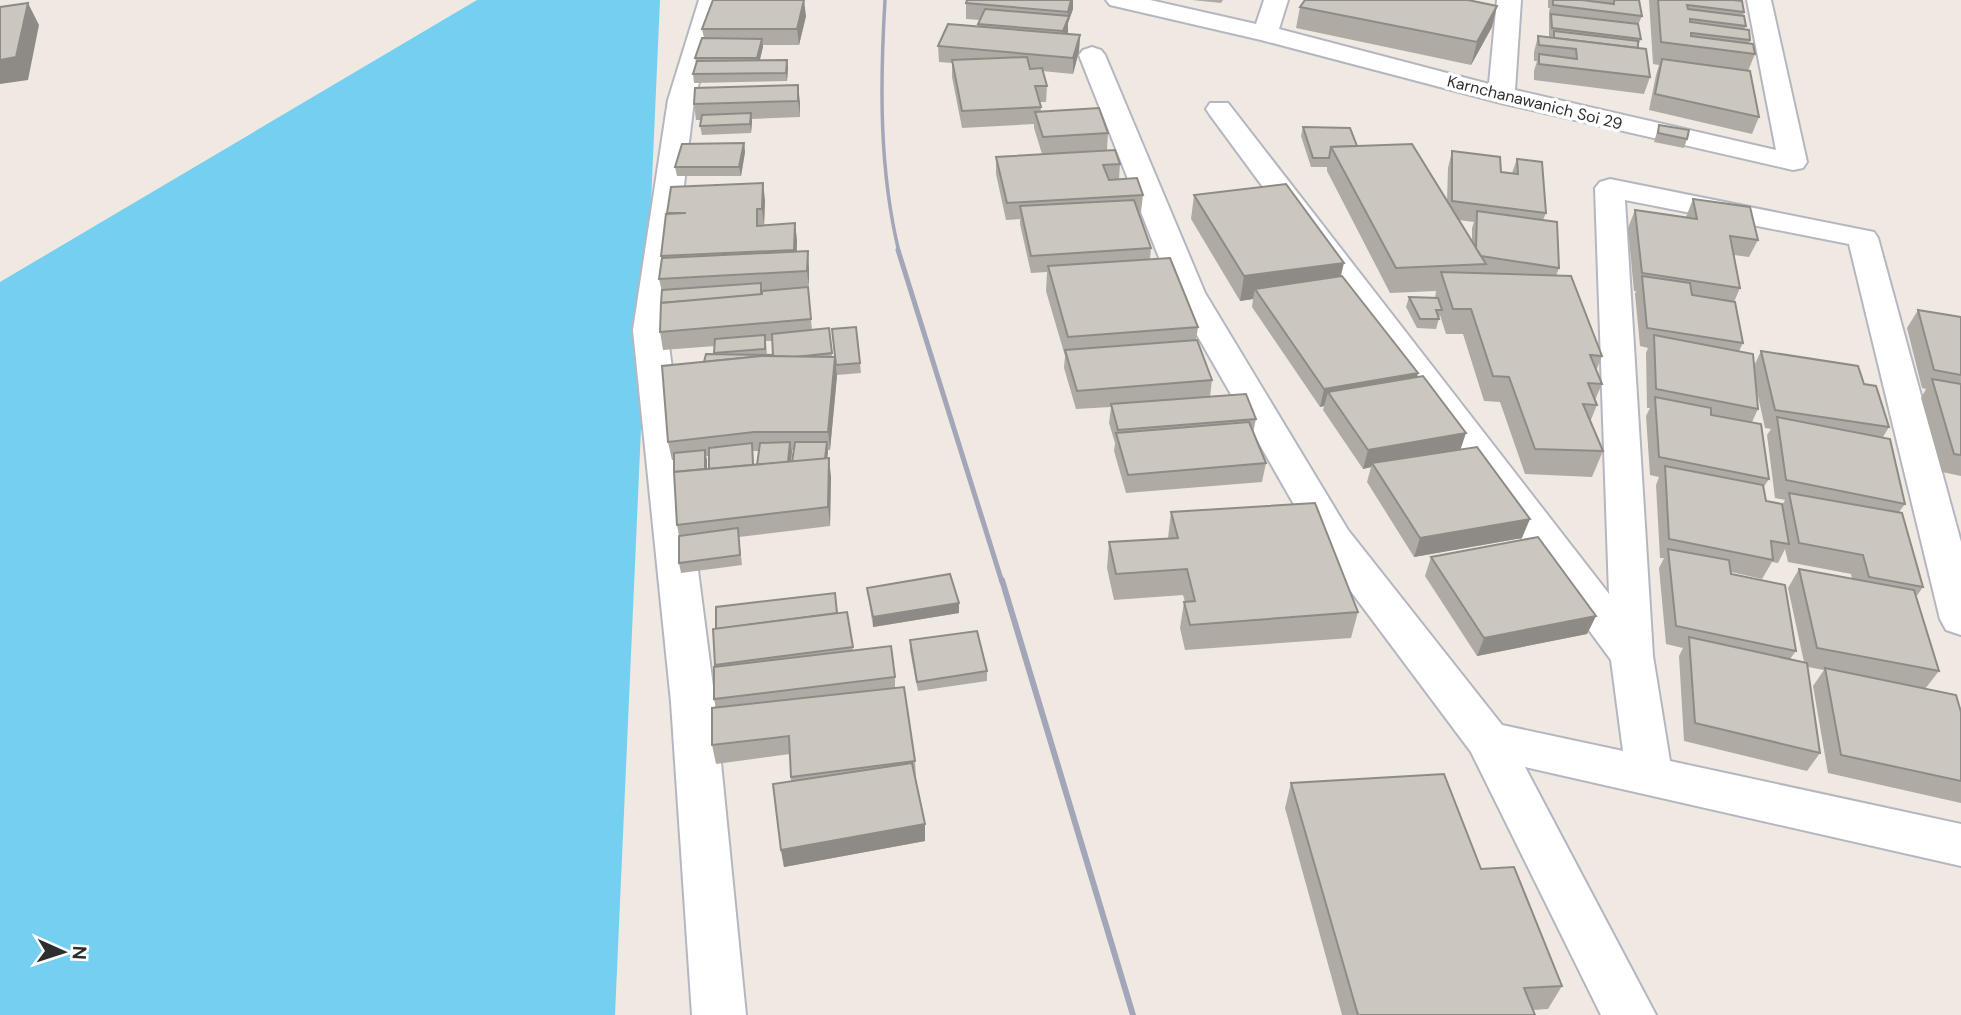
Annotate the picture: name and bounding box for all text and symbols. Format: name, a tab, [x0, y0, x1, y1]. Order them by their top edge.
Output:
street label: Karnchanawanich Soi 29	[1445, 71, 1625, 134]
north arrow	[28, 917, 98, 987]
text: N	[67, 945, 92, 960]

